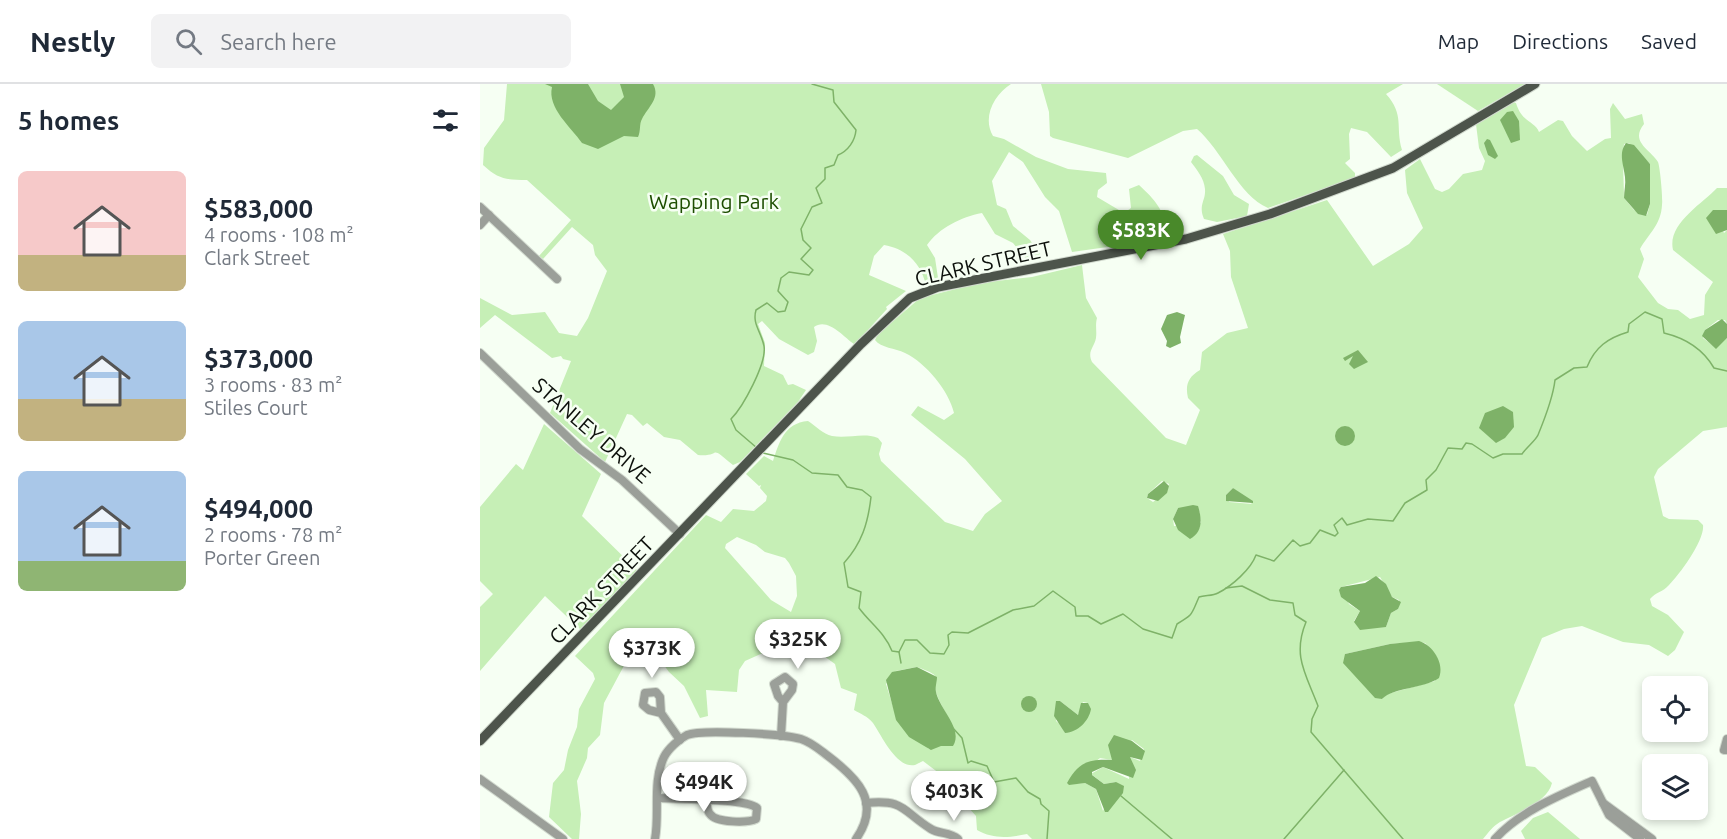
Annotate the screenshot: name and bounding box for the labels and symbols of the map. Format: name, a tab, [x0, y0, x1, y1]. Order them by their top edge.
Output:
park label: Wapping Park	[649, 189, 779, 213]
pin: $583K	[1099, 210, 1183, 261]
street label: CLARK STREET	[912, 236, 1054, 290]
street label: STANLEY DRIVE	[528, 372, 656, 488]
street label: CLARK STREET	[544, 531, 658, 649]
pin: $325K	[756, 619, 840, 670]
pin: $373K	[610, 628, 694, 679]
pin: $494K	[662, 762, 746, 813]
pin: $403K	[912, 771, 996, 822]

